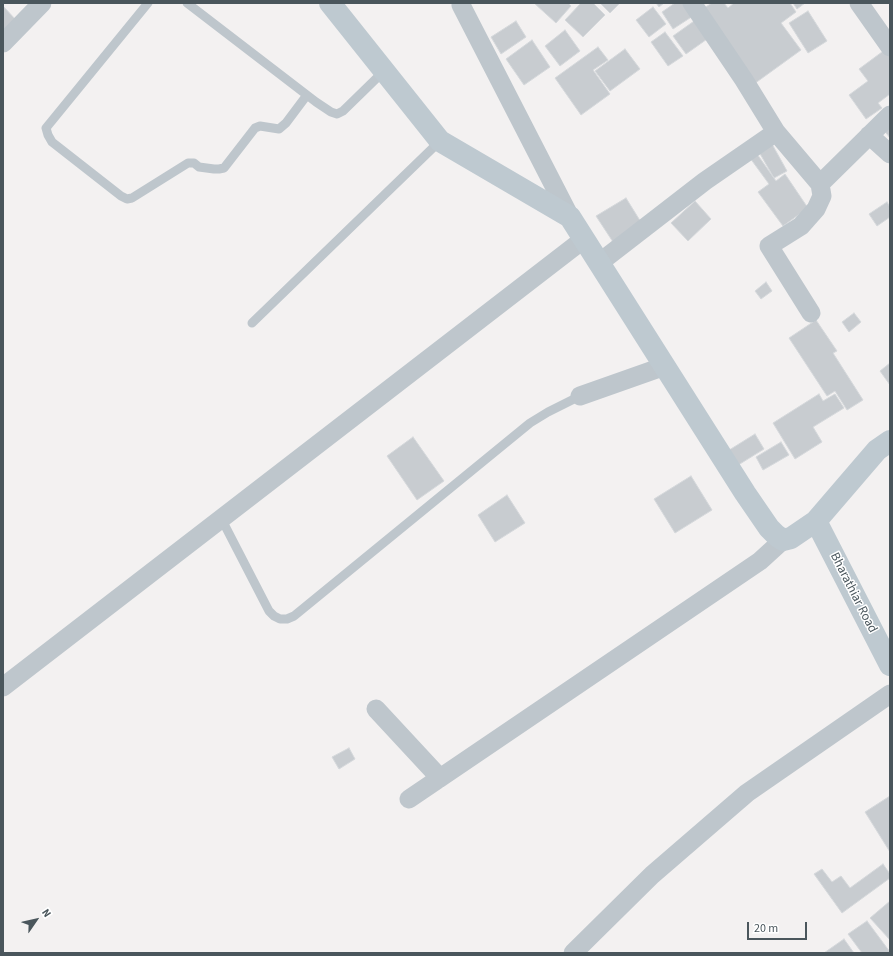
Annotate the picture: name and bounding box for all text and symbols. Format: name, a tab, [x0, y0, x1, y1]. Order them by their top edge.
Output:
street label: Bharathiar Road	[826, 550, 880, 636]
north arrow	[16, 900, 56, 940]
text: N	[38, 906, 55, 920]
scale bar	[749, 914, 809, 940]
text: 20 m	[754, 920, 778, 937]

